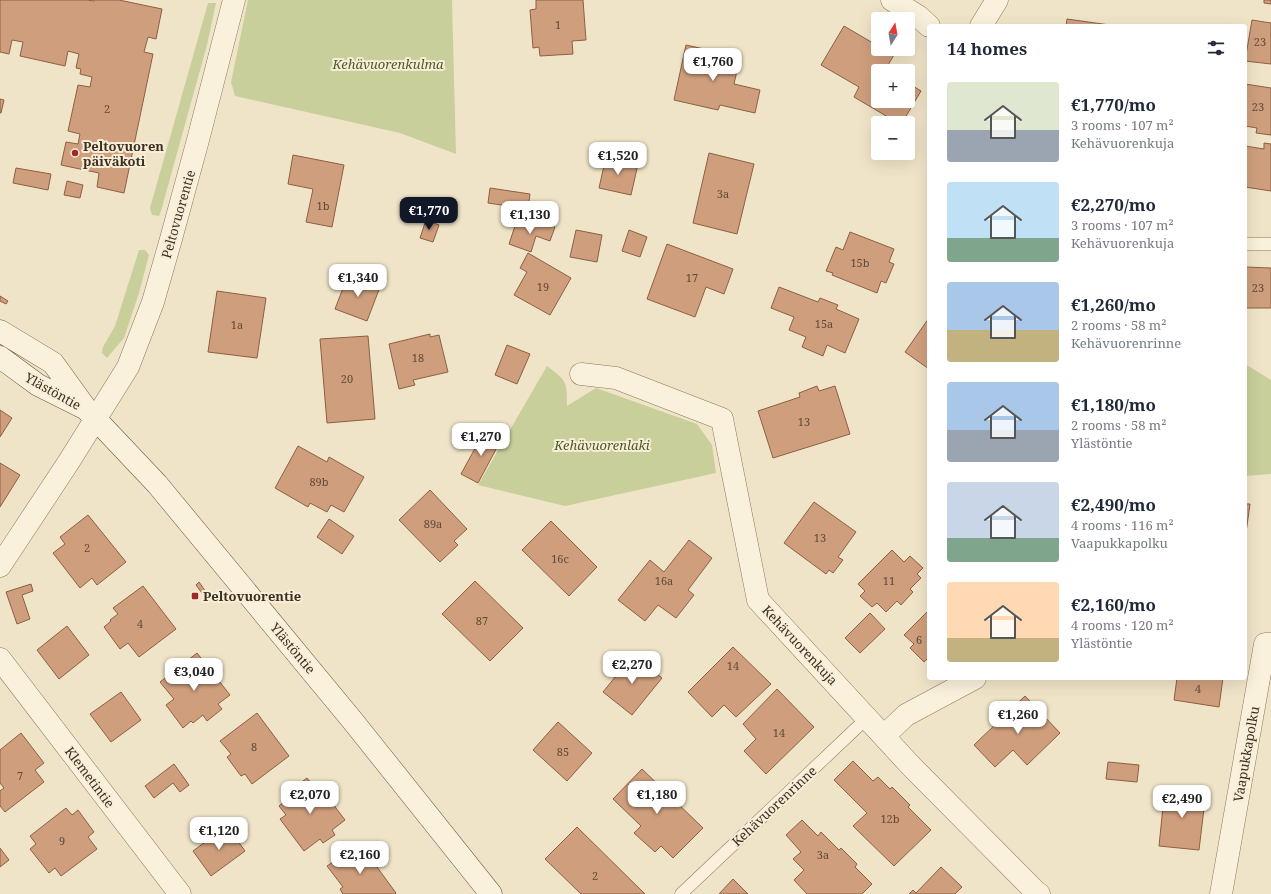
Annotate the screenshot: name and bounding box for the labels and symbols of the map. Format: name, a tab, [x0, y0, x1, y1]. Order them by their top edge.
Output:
north arrow	[871, 12, 915, 56]
house number: 1	[555, 17, 561, 32]
house number: 23	[1254, 34, 1266, 49]
pin: €1,760	[680, 48, 746, 82]
park label: Kehävuorenkulma	[331, 55, 444, 73]
house number: 23	[1252, 99, 1264, 114]
house number: 2	[104, 101, 110, 116]
place label: Peltovuoren päiväkoti	[83, 137, 164, 170]
pin: €1,520	[585, 142, 651, 176]
marker: Peltovuoren päiväkoti	[70, 148, 80, 158]
street label: Peltovuorentie	[157, 168, 199, 260]
house number: 3a	[717, 186, 729, 201]
pin: €1,770	[396, 197, 462, 231]
house number: 1b	[317, 198, 330, 213]
pin: €1,130	[497, 201, 563, 235]
house number: 15b	[850, 255, 870, 270]
pin: €1,340	[325, 264, 391, 298]
house number: 17	[686, 270, 698, 285]
house number: 19	[537, 279, 549, 294]
house number: 23	[1252, 280, 1264, 295]
house number: 15a	[815, 316, 833, 331]
house number: 1a	[231, 317, 243, 332]
house number: 18	[412, 350, 424, 365]
street label: Ylästöntie	[21, 368, 84, 414]
house number: 20	[341, 371, 353, 386]
house number: 13	[798, 414, 810, 429]
pin: €1,270	[448, 423, 514, 457]
park label: Kehävuorenlaki	[553, 436, 650, 454]
house number: 89b	[309, 474, 329, 489]
house number: 89a	[424, 516, 442, 531]
house number: 13	[814, 530, 826, 545]
house number: 2	[84, 540, 90, 555]
house number: 16c	[551, 551, 569, 566]
house number: 16a	[655, 573, 673, 588]
house number: 11	[883, 573, 895, 588]
place label: Peltovuorentie	[203, 587, 301, 605]
marker: Peltovuorentie	[190, 591, 200, 601]
street label: Kehävuorenkuja	[758, 601, 842, 689]
house number: 87	[476, 613, 488, 628]
house number: 4	[137, 616, 143, 631]
street label: Ylästöntie	[266, 618, 320, 677]
house number: 6	[916, 632, 922, 647]
pin: €2,270	[599, 651, 665, 685]
pin: €3,040	[161, 658, 227, 692]
house number: 14	[727, 658, 739, 673]
house number: 4	[1195, 681, 1201, 696]
pin: €1,260	[985, 701, 1051, 735]
street label: Vaapukkapolku	[1229, 705, 1263, 803]
house number: 14	[773, 725, 785, 740]
house number: 8	[251, 739, 257, 754]
street label: Klemetintie	[61, 743, 119, 811]
house number: 85	[557, 744, 569, 759]
street label: Kehävuorenrinne	[728, 762, 820, 850]
house number: 7	[17, 768, 23, 783]
pin: €2,070	[277, 781, 343, 815]
pin: €1,180	[624, 781, 690, 815]
pin: €2,490	[1149, 785, 1215, 819]
house number: 12b	[880, 811, 900, 826]
pin: €1,120	[186, 817, 252, 851]
house number: 9	[59, 833, 65, 848]
pin: €2,160	[327, 841, 393, 875]
house number: 3a	[817, 847, 829, 862]
house number: 2	[592, 868, 598, 883]

